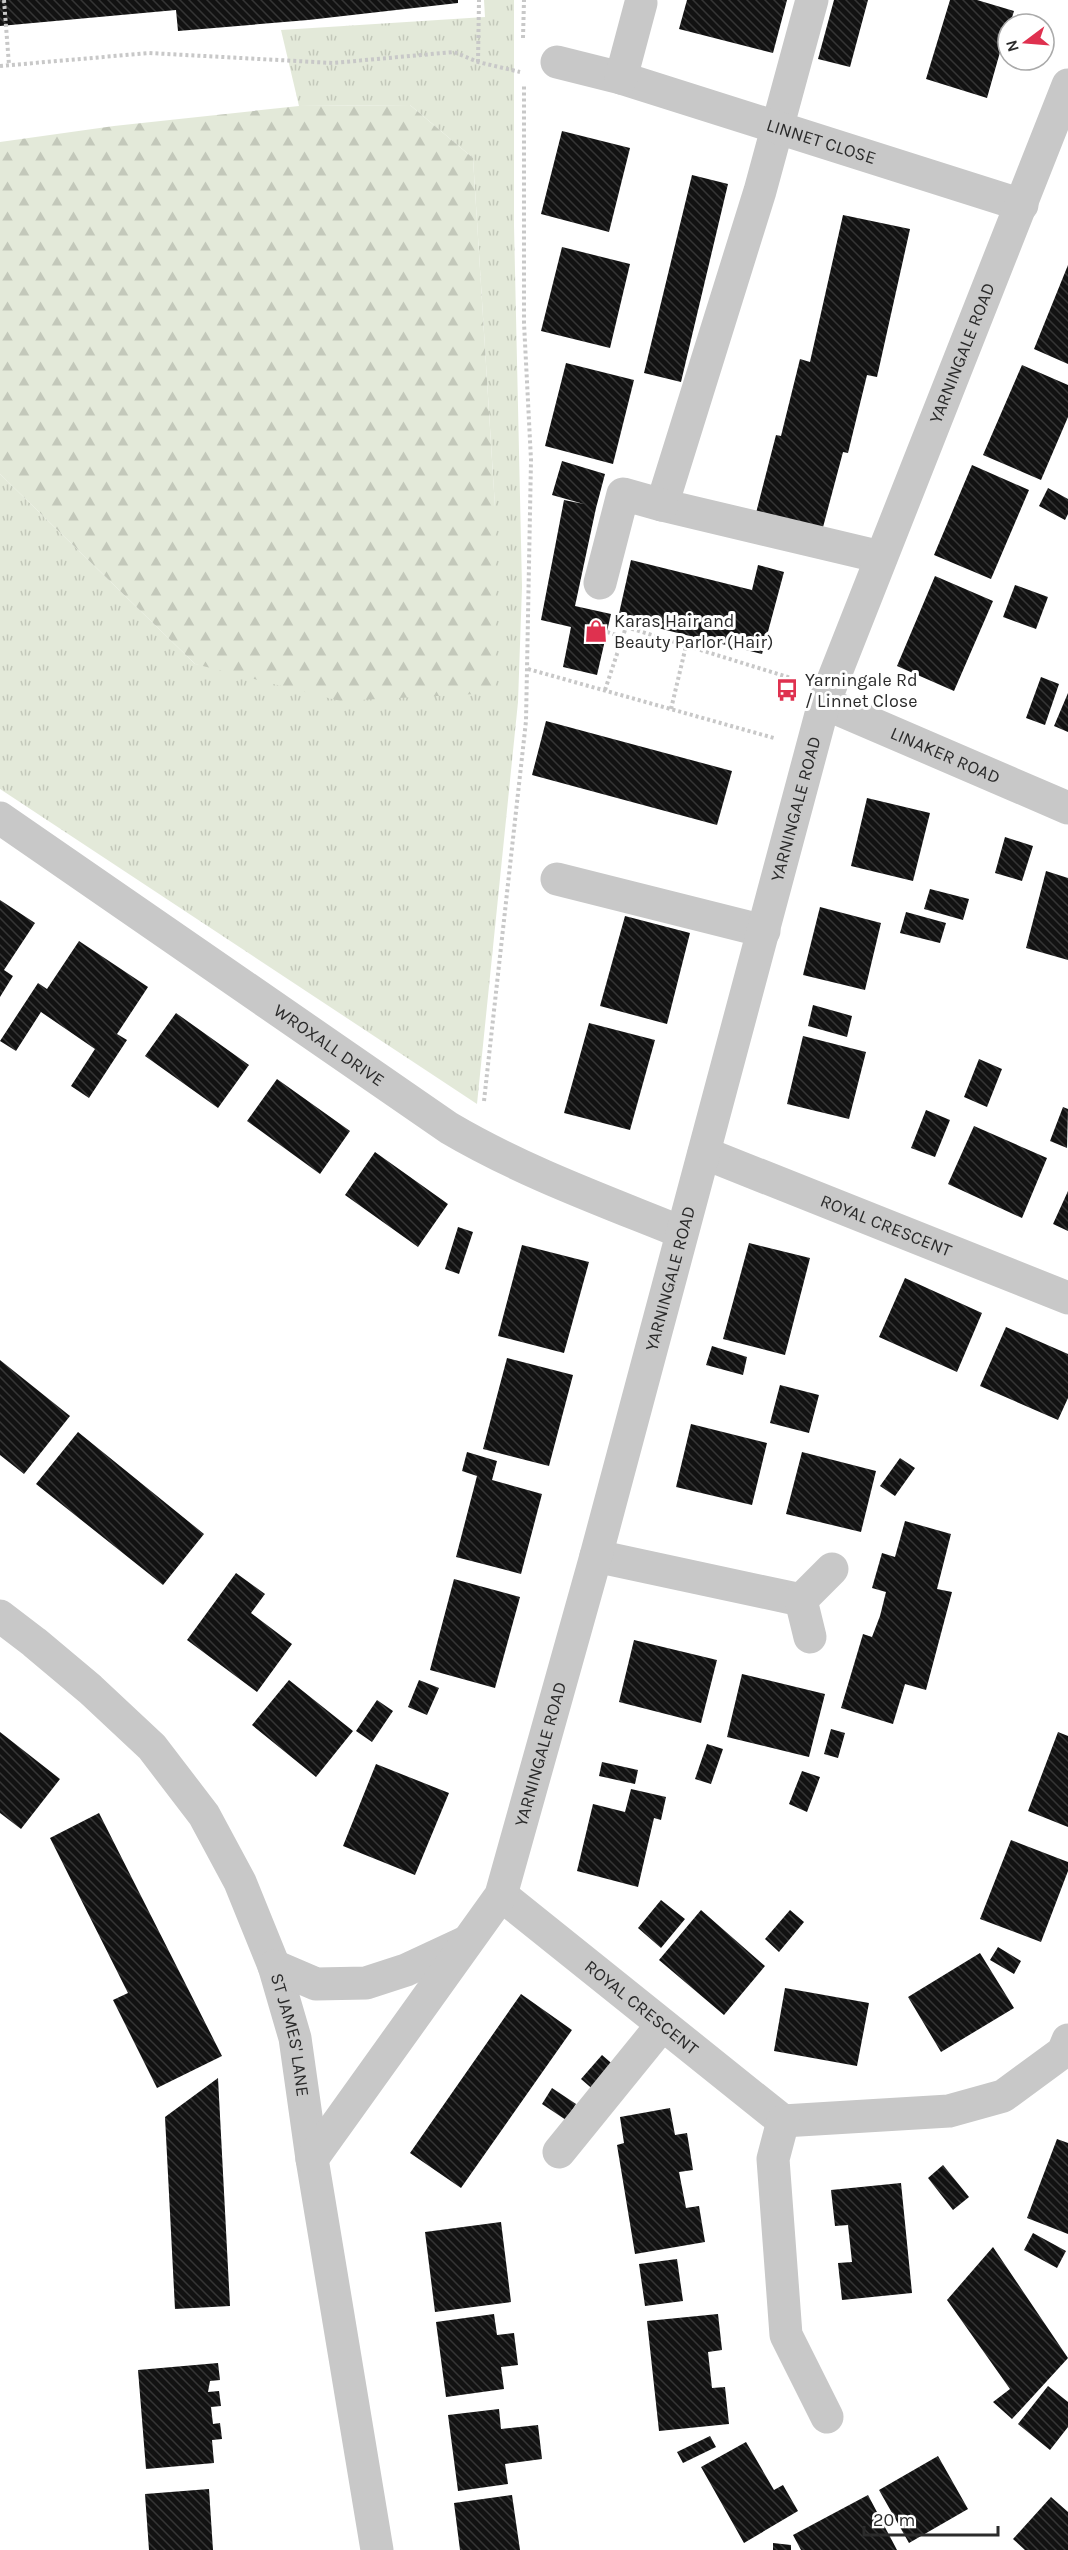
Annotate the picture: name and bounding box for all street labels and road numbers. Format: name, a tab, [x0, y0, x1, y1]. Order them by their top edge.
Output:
street label: LINNET CLOSE	[764, 114, 879, 169]
street label: YARNINGALE ROAD	[925, 279, 1000, 426]
street label: LINAKER ROAD	[887, 722, 1004, 788]
street label: YARNINGALE ROAD	[766, 734, 826, 884]
street label: WROXALL DRIVE	[270, 999, 389, 1091]
street label: ROYAL CRESCENT	[817, 1189, 955, 1262]
street label: YARNINGALE ROAD	[640, 1204, 700, 1353]
street label: YARNINGALE ROAD	[510, 1679, 571, 1829]
street label: ROYAL CRESCENT	[580, 1955, 703, 2060]
street label: ST JAMES' LANE	[266, 1971, 314, 2098]

